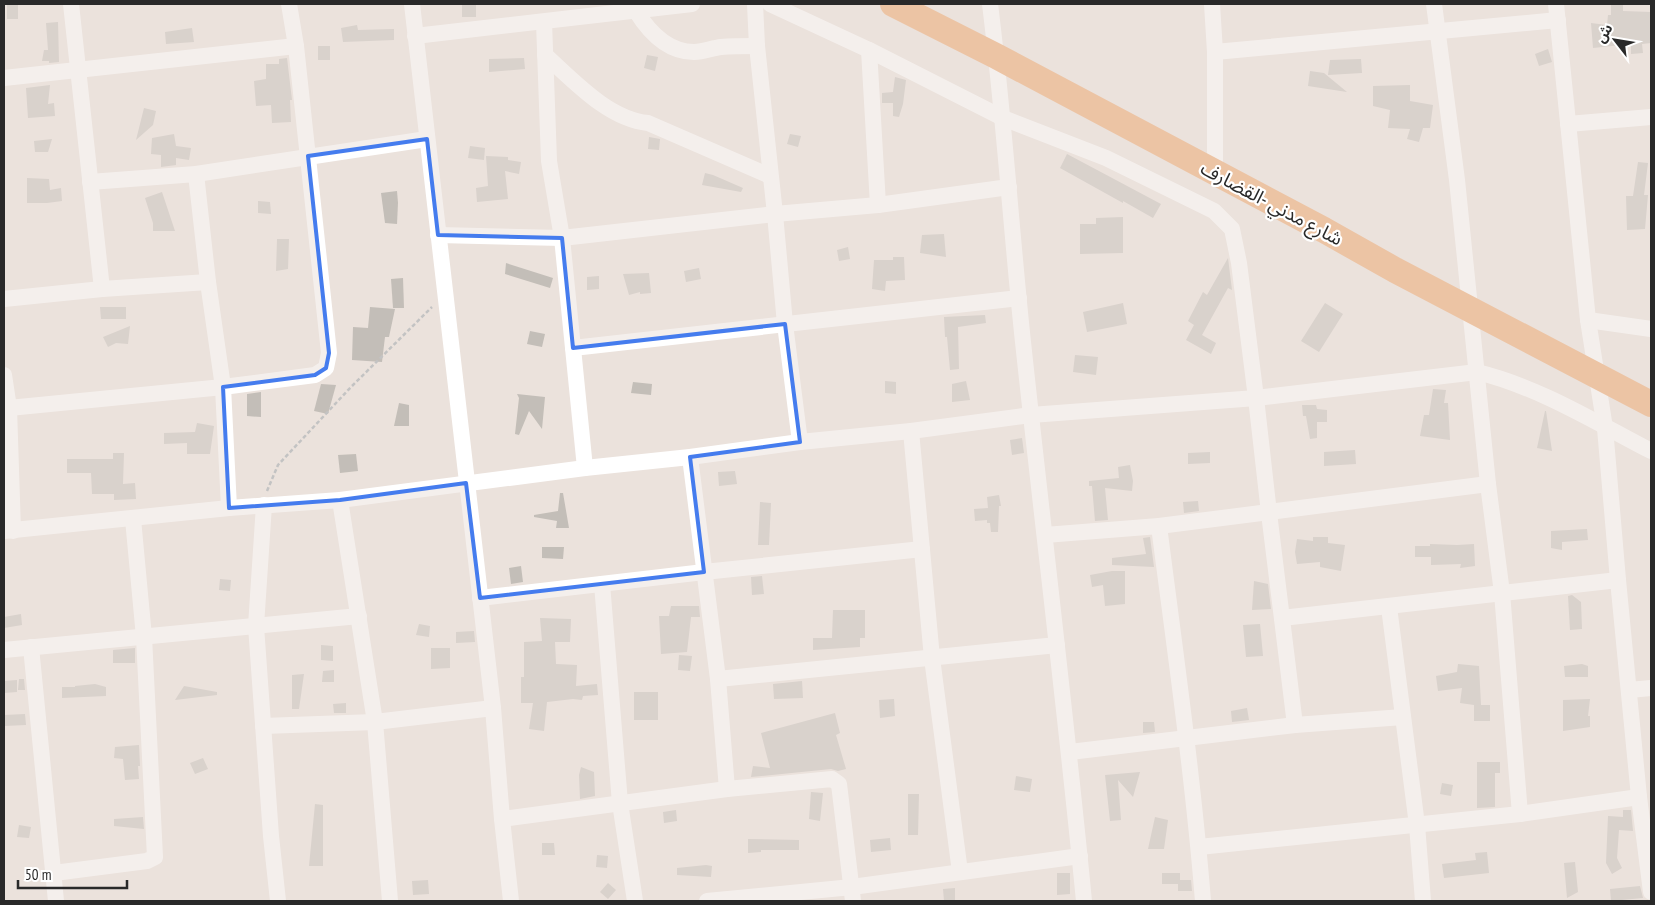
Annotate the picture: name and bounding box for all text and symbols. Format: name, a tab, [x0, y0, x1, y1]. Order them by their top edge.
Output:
north arrow	[1590, 15, 1640, 65]
text: ش	[1591, 20, 1617, 46]
street label: شارع مدني -القضارف	[1195, 156, 1347, 253]
scale bar	[18, 858, 126, 890]
text: 50 m	[25, 865, 51, 884]

